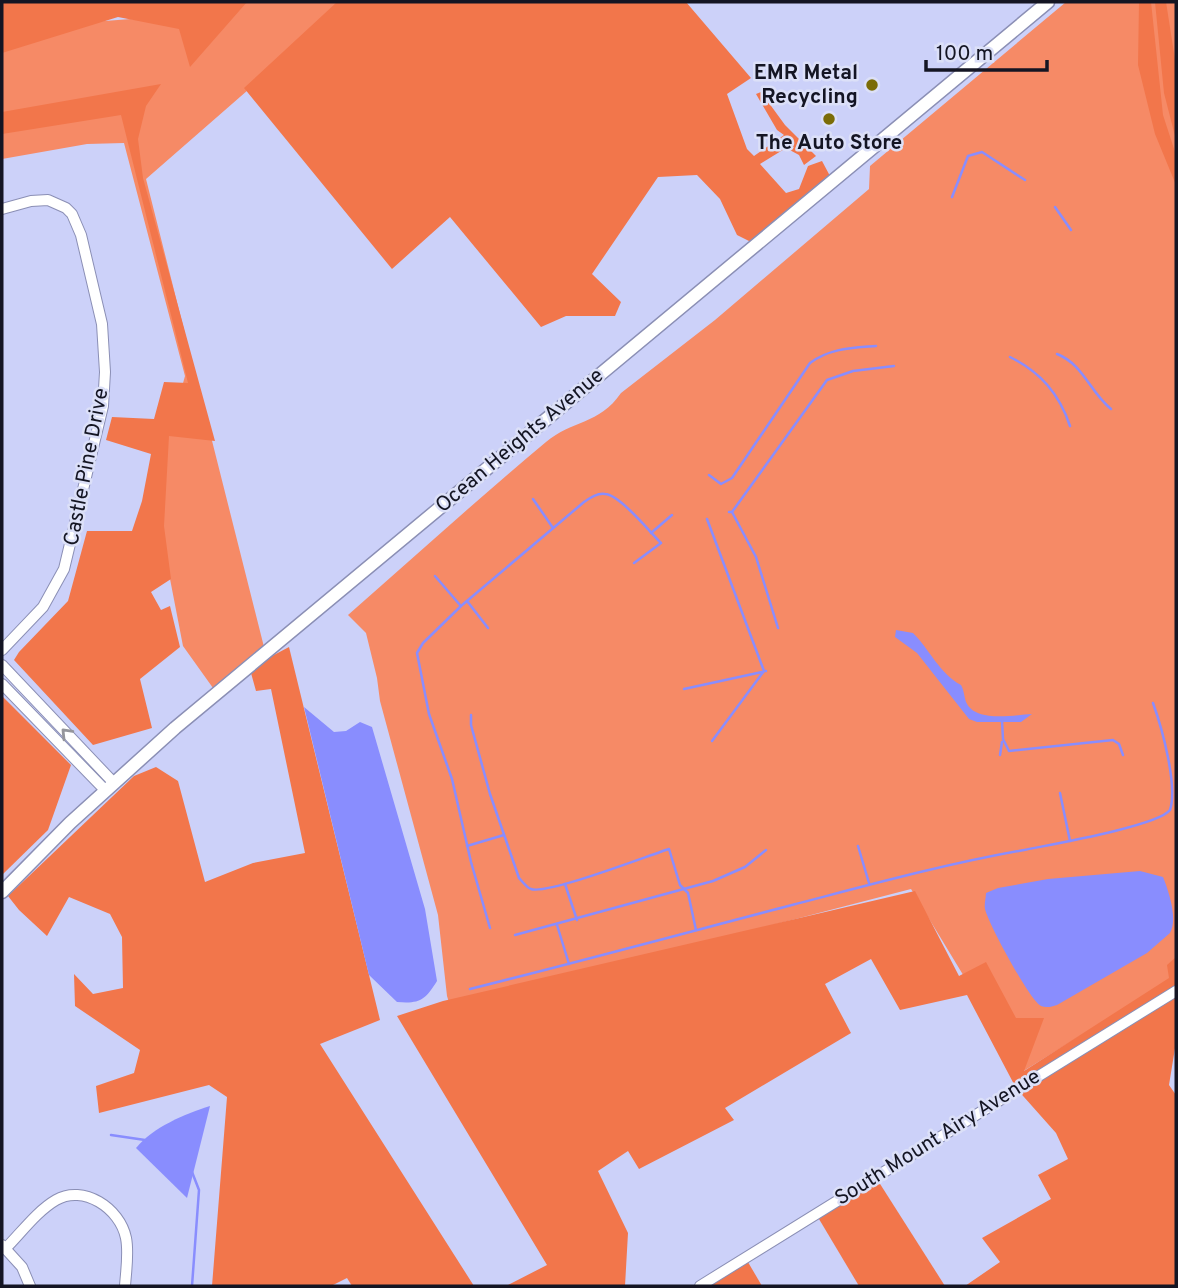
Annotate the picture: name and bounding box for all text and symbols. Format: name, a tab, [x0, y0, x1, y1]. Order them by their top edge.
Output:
scale bar	[926, 28, 1047, 72]
text: 100 m	[936, 41, 993, 68]
place label: EMR Metal Recycling	[754, 60, 858, 111]
marker: EMR Metal Recycling	[864, 77, 880, 93]
marker: The Auto Store	[821, 111, 837, 127]
place label: The Auto Store	[756, 130, 902, 157]
street label: Ocean Heights Avenue	[430, 363, 610, 519]
street label: Castle Pine Drive	[58, 386, 116, 548]
one-way arrow	[62, 728, 75, 741]
street label: South Mount Airy Avenue	[830, 1064, 1046, 1212]

